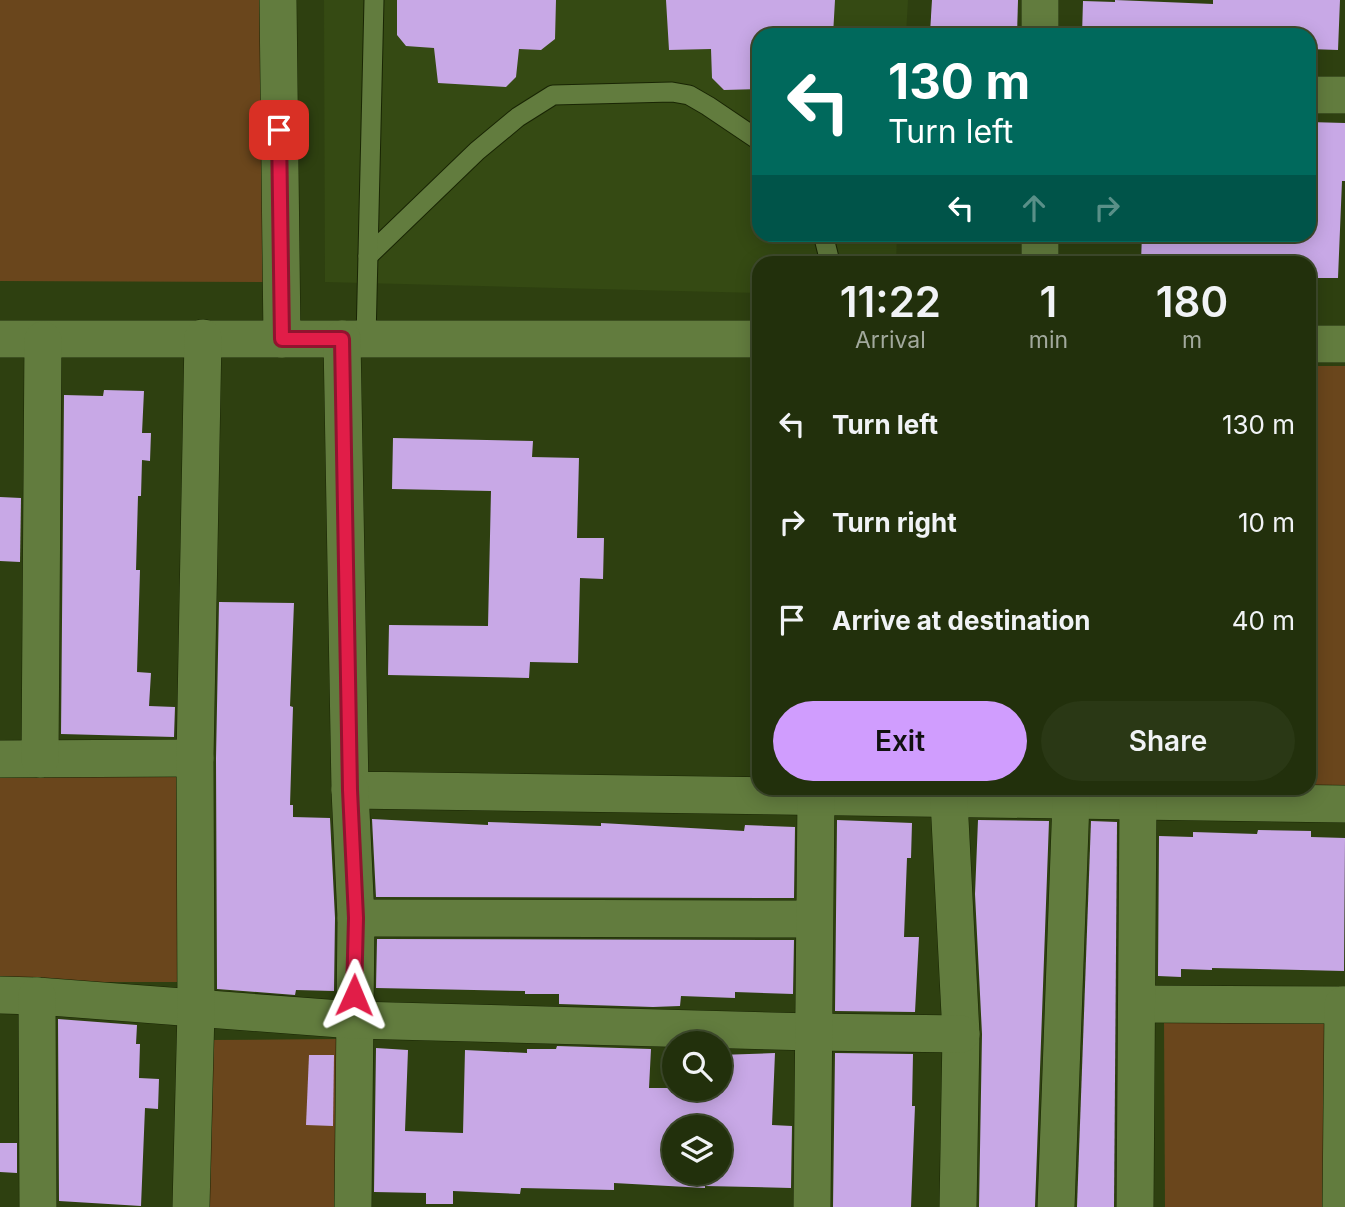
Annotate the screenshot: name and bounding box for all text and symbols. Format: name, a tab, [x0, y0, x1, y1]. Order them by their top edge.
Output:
text: 130 m	[888, 52, 1030, 111]
icon: left	[773, 56, 864, 147]
pin	[249, 100, 309, 160]
icon: arrive	[260, 111, 298, 149]
text: Turn left	[888, 112, 1013, 151]
icon: left	[942, 189, 980, 227]
icon: ahead	[1015, 189, 1053, 227]
icon: right	[1088, 189, 1126, 227]
text: 11:22	[840, 276, 941, 327]
text: 1	[1040, 276, 1057, 327]
text: 180	[1156, 276, 1228, 327]
text: Arrival	[855, 326, 926, 354]
text: min	[1029, 326, 1068, 354]
text: m	[1182, 326, 1202, 354]
icon: left	[773, 405, 811, 443]
text: Turn left	[832, 409, 938, 440]
text: 130 m	[1222, 409, 1295, 440]
icon: right	[773, 503, 811, 541]
text: Turn right	[832, 507, 957, 538]
text: 10 m	[1238, 507, 1295, 538]
icon: arrive	[773, 601, 811, 639]
text: Arrive at destination	[832, 605, 1091, 636]
text: 40 m	[1232, 605, 1295, 636]
button: Exit	[773, 701, 1027, 781]
button: Share	[1041, 701, 1295, 781]
position arrow	[317, 958, 391, 1032]
map controls	[662, 1031, 732, 1185]
button: search	[662, 1031, 732, 1101]
button: layers	[662, 1115, 732, 1185]

